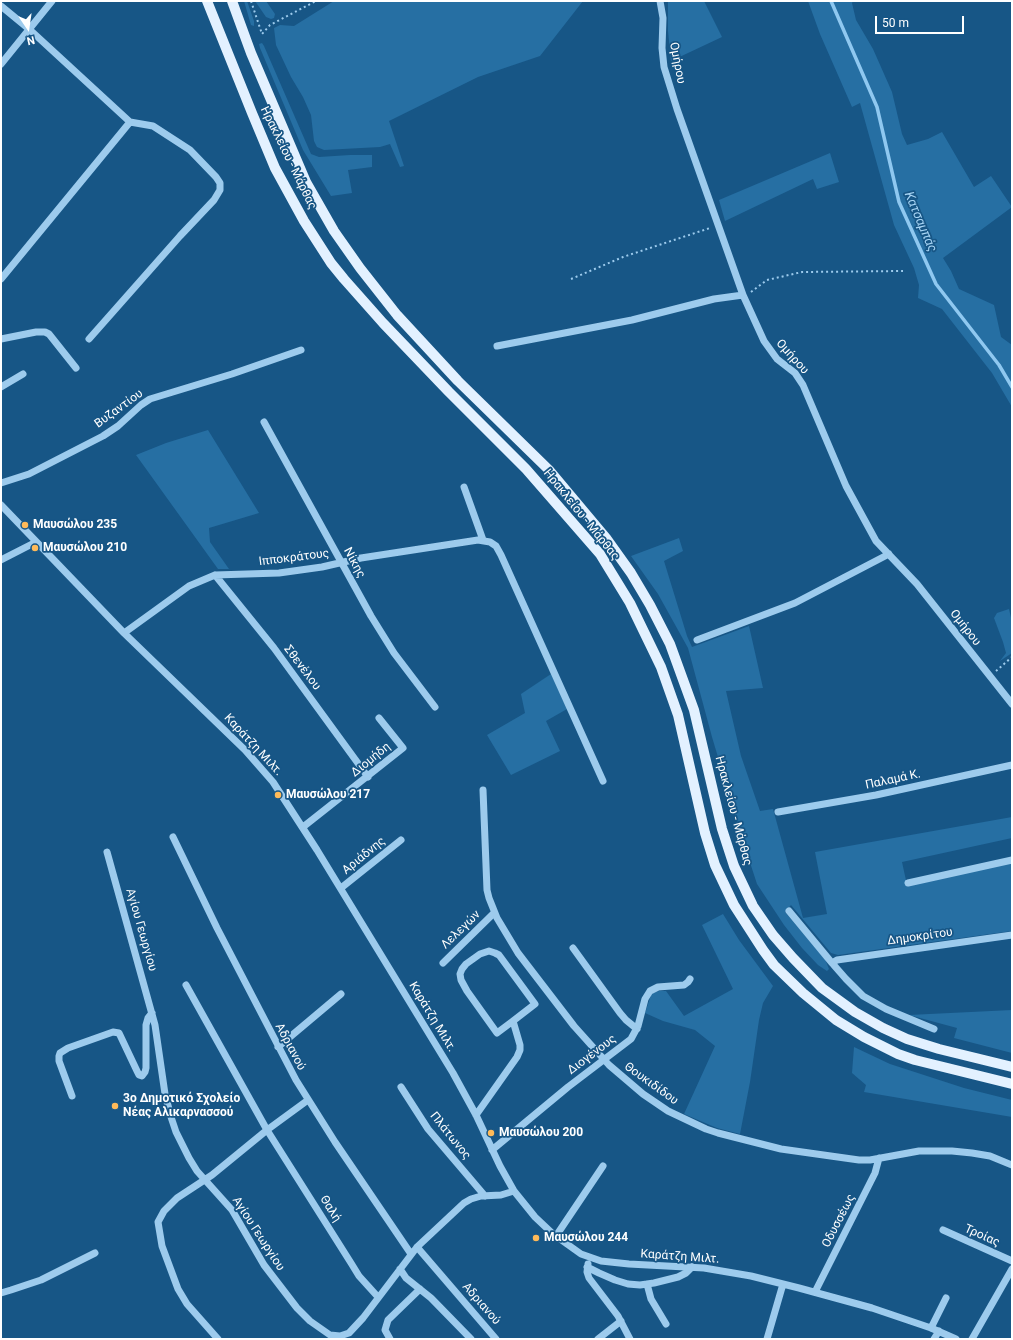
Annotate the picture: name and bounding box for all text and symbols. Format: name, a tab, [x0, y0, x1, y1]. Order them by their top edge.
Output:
north arrow	[8, 8, 48, 48]
scale bar	[877, 8, 966, 34]
text: 50 m	[882, 16, 909, 30]
text: N	[26, 33, 36, 47]
street label: Ομήρου	[666, 41, 688, 85]
street label: Ηρακλείου - Μάρθας	[257, 104, 319, 212]
water label: Κατσαμπάς	[900, 189, 940, 255]
street label: Ομήρου	[773, 337, 811, 377]
street label: Βυζαντίου	[92, 387, 146, 431]
street label: Ηρακλείου - Μάρθας	[540, 467, 622, 563]
place label: Μαυσώλου 235	[33, 518, 117, 532]
marker: Μαυσώλου 235	[20, 520, 30, 530]
place label: Μαυσώλου 210	[43, 541, 127, 555]
marker: Μαυσώλου 210	[30, 543, 40, 553]
street label: Νίκης	[340, 545, 368, 581]
street label: Ιπποκράτους	[258, 547, 330, 569]
street label: Ομήρου	[946, 607, 984, 649]
street label: Σθενέλου	[280, 643, 324, 693]
street label: Καράτζη Μιλτ.	[221, 711, 285, 779]
street label: Διομήδη	[348, 740, 394, 780]
street label: Ηρακλείου - Μάρθας	[711, 755, 755, 867]
street label: Παλαμά Κ.	[864, 767, 922, 793]
place label: Μαυσώλου 217	[286, 788, 370, 802]
marker: Μαυσώλου 217	[273, 790, 283, 800]
street label: Αριάδνης	[340, 834, 388, 878]
street label: Αγίου Γεωργίου	[122, 887, 160, 973]
street label: Λελεγών	[438, 908, 484, 952]
street label: Δημοκρίτου	[886, 925, 954, 949]
street label: Καράτζη Μιλτ.	[405, 979, 459, 1055]
street label: Αδριανού	[272, 1021, 308, 1073]
street label: Διογένους	[565, 1032, 619, 1078]
street label: Θουκιδίδου	[621, 1060, 681, 1108]
place label: 3ο Δημοτικό Σχολείο Νέας Αλικαρνασσού	[123, 1092, 240, 1120]
marker: 3ο Δημοτικό Σχολείο Νέας Αλικαρνασσού	[110, 1101, 120, 1111]
street label: Πλάτωνος	[426, 1109, 474, 1163]
place label: Μαυσώλου 200	[499, 1126, 583, 1140]
marker: Μαυσώλου 200	[486, 1128, 496, 1138]
street label: Οδυσσέως	[819, 1192, 859, 1250]
street label: Θαλή	[316, 1193, 344, 1225]
street label: Αγίου Γεωργίου	[229, 1194, 287, 1274]
street label: Τροίας	[962, 1222, 1002, 1250]
place label: Μαυσώλου 244	[544, 1231, 628, 1245]
marker: Μαυσώλου 244	[531, 1233, 541, 1243]
street label: Καράτζη Μιλτ.	[640, 1247, 720, 1267]
street label: Αδριανού	[459, 1280, 503, 1328]

